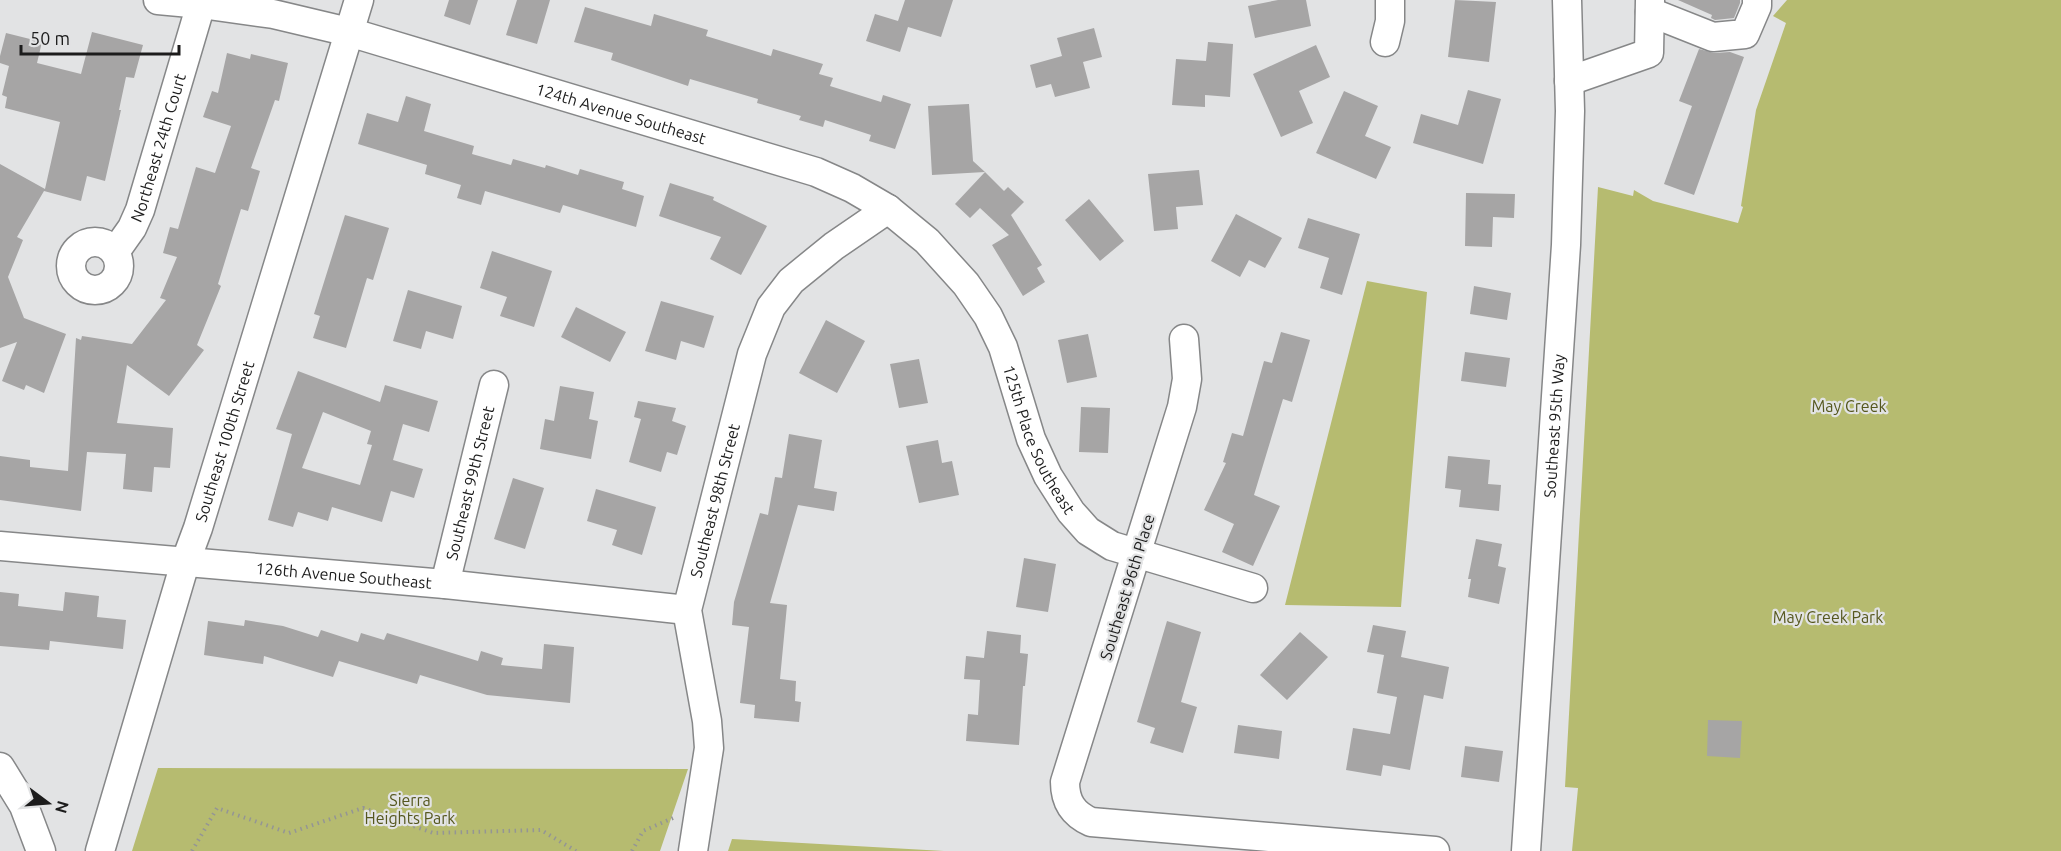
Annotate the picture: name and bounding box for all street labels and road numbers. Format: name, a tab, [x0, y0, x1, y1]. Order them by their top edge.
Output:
street label: Northeast 24th Court	[127, 71, 189, 225]
street label: 124th Avenue Southeast	[534, 80, 709, 148]
street label: Southeast 95th Way	[1540, 353, 1568, 498]
street label: Southeast 100th Street	[191, 358, 258, 524]
street label: 125th Place Southeast	[1000, 363, 1079, 518]
street label: Southeast 99th Street	[442, 403, 498, 562]
street label: Southeast 98th Street	[687, 421, 743, 579]
street label: Southeast 96th Place	[1096, 512, 1158, 662]
street label: 126th Avenue Southeast	[255, 559, 433, 592]

